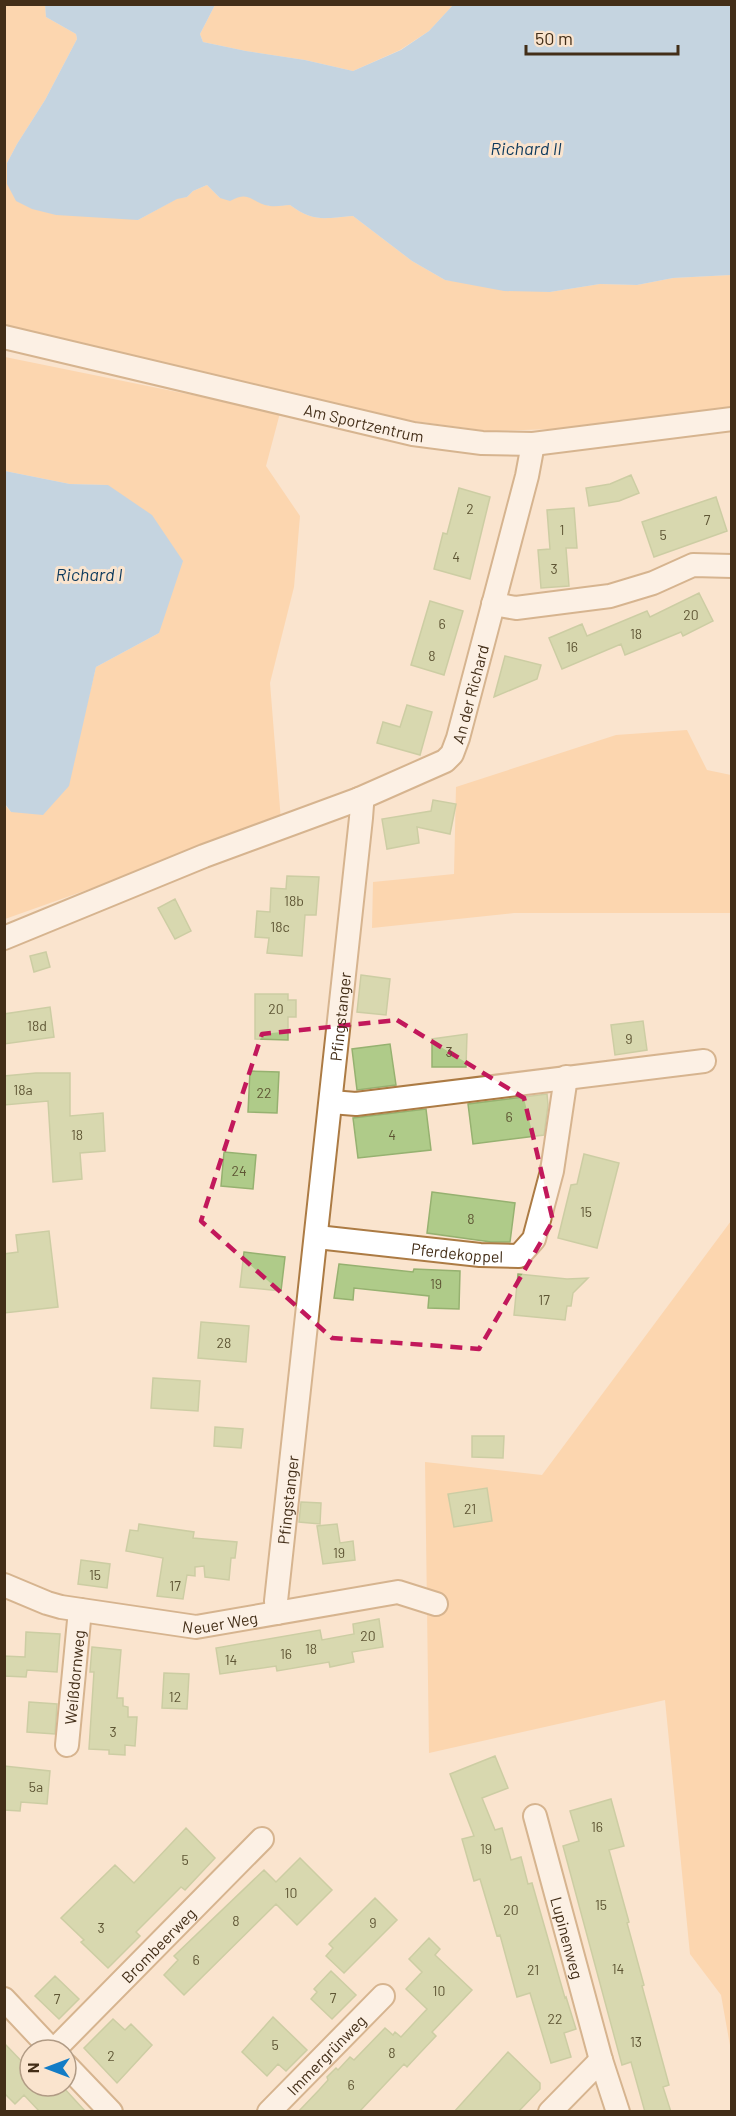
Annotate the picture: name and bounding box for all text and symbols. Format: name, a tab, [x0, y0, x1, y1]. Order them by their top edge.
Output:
scale bar	[526, 18, 678, 56]
text: 50 m	[535, 27, 573, 49]
water label: Richard II	[490, 137, 562, 159]
street label: Am Sportzentrum	[302, 399, 425, 445]
house number: 2	[466, 500, 474, 517]
house number: 7	[704, 511, 711, 528]
house number: 1	[560, 521, 564, 538]
house number: 5	[659, 526, 667, 543]
house number: 4	[452, 548, 460, 565]
house number: 3	[550, 560, 558, 577]
water label: Richard I	[56, 563, 123, 585]
house number: 20	[683, 606, 699, 623]
house number: 6	[438, 615, 446, 632]
house number: 18	[630, 625, 642, 642]
house number: 16	[566, 638, 578, 655]
street label: An der Richard	[447, 642, 492, 746]
house number: 8	[428, 647, 436, 664]
house number: 18b	[284, 892, 304, 909]
house number: 18c	[270, 918, 290, 935]
street label: Pfingstanger	[325, 971, 354, 1062]
house number: 20	[268, 1000, 284, 1017]
house number: 18d	[27, 1017, 47, 1034]
house number: 9	[625, 1030, 633, 1047]
house number: 3	[445, 1043, 453, 1060]
house number: 18a	[13, 1081, 33, 1098]
house number: 22	[256, 1084, 272, 1101]
house number: 6	[505, 1108, 513, 1125]
house number: 18	[71, 1126, 83, 1143]
house number: 4	[388, 1126, 396, 1143]
house number: 24	[231, 1162, 247, 1179]
house number: 15	[580, 1203, 592, 1220]
house number: 8	[467, 1210, 475, 1227]
street label: Pferdekoppel	[410, 1238, 503, 1265]
house number: 19	[430, 1275, 442, 1292]
house number: 17	[538, 1291, 550, 1308]
house number: 28	[217, 1334, 231, 1351]
street label: Pfingstanger	[273, 1454, 301, 1545]
house number: 21	[464, 1500, 476, 1517]
house number: 19	[333, 1544, 345, 1561]
house number: 15	[89, 1566, 101, 1583]
house number: 17	[169, 1577, 181, 1594]
street label: Neuer Weg	[181, 1607, 259, 1637]
house number: 20	[360, 1627, 376, 1644]
street label: Weißdornweg	[60, 1629, 88, 1725]
house number: 18	[305, 1640, 317, 1657]
house number: 16	[280, 1645, 292, 1662]
house number: 14	[225, 1651, 237, 1668]
house number: 12	[169, 1688, 181, 1705]
house number: 3	[109, 1723, 117, 1740]
house number: 5a	[29, 1778, 43, 1795]
house number: 16	[591, 1818, 603, 1835]
house number: 19	[480, 1840, 492, 1857]
house number: 5	[181, 1851, 189, 1868]
house number: 10	[285, 1884, 297, 1901]
street label: Lupinenweg	[548, 1894, 588, 1981]
house number: 15	[595, 1896, 607, 1913]
house number: 20	[503, 1901, 519, 1918]
street label: Brombeerweg	[117, 1903, 199, 1986]
house number: 8	[232, 1912, 240, 1929]
house number: 9	[369, 1914, 377, 1931]
house number: 3	[97, 1919, 105, 1936]
house number: 6	[192, 1951, 200, 1968]
house number: 14	[612, 1960, 624, 1977]
house number: 21	[527, 1961, 539, 1978]
house number: 10	[433, 1982, 445, 1999]
house number: 7	[330, 1989, 337, 2006]
house number: 7	[54, 1990, 61, 2007]
street label: Immergrünweg	[282, 2010, 369, 2098]
house number: 22	[547, 2010, 563, 2027]
house number: 13	[630, 2033, 642, 2050]
house number: 5	[271, 2036, 279, 2053]
north arrow	[18, 2038, 78, 2098]
house number: 8	[388, 2044, 396, 2061]
house number: 2	[107, 2047, 115, 2064]
text: N	[23, 2063, 42, 2073]
house number: 6	[347, 2076, 355, 2093]

